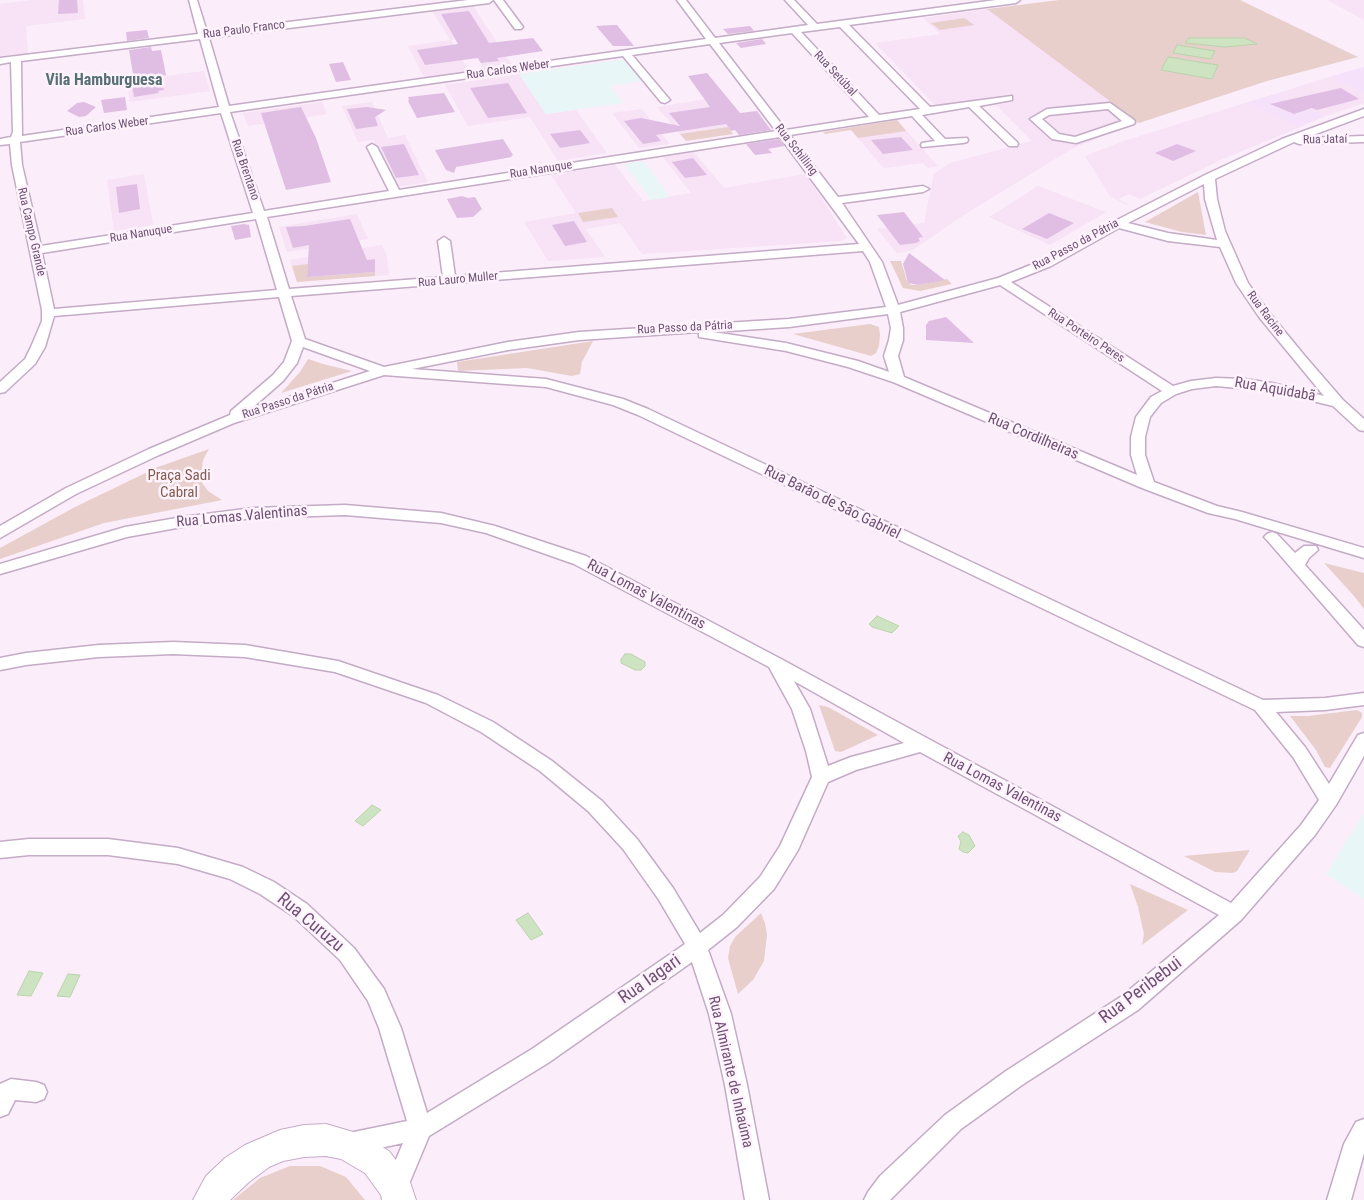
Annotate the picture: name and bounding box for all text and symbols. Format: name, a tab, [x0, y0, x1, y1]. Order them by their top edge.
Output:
street label: Rua Paulo Franco	[202, 18, 286, 42]
street label: Rua Setúbal	[811, 49, 859, 99]
street label: Rua Carlos Weber	[466, 57, 550, 83]
district label: Vila Hamburguesa	[45, 71, 163, 91]
street label: Rua Carlos Weber	[65, 114, 149, 140]
street label: Rua Schilling	[772, 122, 820, 178]
street label: Rua Jataí	[1303, 132, 1347, 148]
street label: Rua Brentano	[228, 138, 262, 202]
street label: Rua Nanuque	[509, 158, 573, 182]
street label: Rua Campo Grande	[14, 186, 48, 278]
street label: Rua Passo da Pátria	[1031, 216, 1121, 274]
street label: Rua Nanuque	[109, 222, 173, 246]
street label: Rua Lauro Muller	[418, 269, 498, 291]
street label: Rua Racine	[1243, 289, 1287, 339]
street label: Rua Porteiro Peres	[1045, 306, 1127, 366]
street label: Rua Passo da Pátria	[637, 318, 733, 338]
street label: Rua Aquidabã	[1233, 374, 1317, 406]
street label: Rua Passo da Pátria	[240, 379, 336, 423]
street label: Rua Cordilheiras	[985, 410, 1081, 464]
street label: Rua Barão de São Gabriel	[761, 462, 903, 544]
park label: Praça Sadi Cabral	[147, 467, 211, 502]
street label: Rua Lomas Valentinas	[176, 502, 308, 532]
street label: Rua Lomas Valentinas	[584, 556, 708, 634]
street label: Rua Lomas Valentinas	[940, 749, 1064, 827]
street label: Rua Curuzu	[272, 889, 348, 957]
street label: Rua Iagari	[615, 951, 685, 1009]
street label: Rua Peribebui	[1095, 953, 1187, 1029]
street label: Rua Almirante de Inhaúma	[704, 994, 756, 1150]

